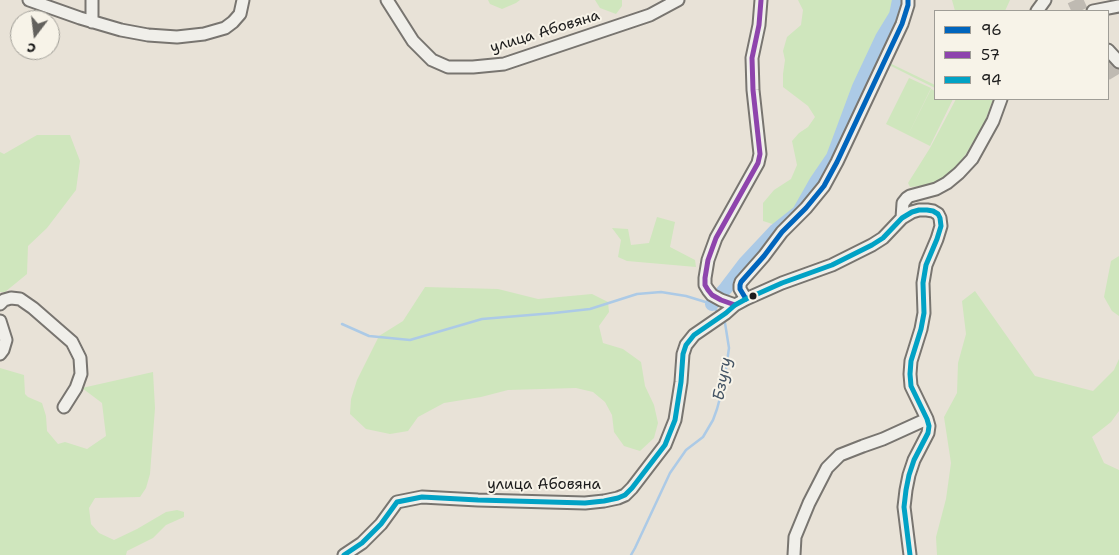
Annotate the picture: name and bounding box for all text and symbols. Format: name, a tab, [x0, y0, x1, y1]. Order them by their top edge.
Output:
street label: улица Абовяна	[488, 7, 602, 57]
north arrow	[10, 10, 60, 60]
legend	[934, 10, 1109, 100]
text: 96	[981, 20, 1002, 40]
text: С	[25, 39, 38, 58]
text: 57	[981, 45, 1000, 65]
text: 94	[981, 70, 1001, 90]
unlabelled marker	[748, 291, 758, 301]
water label: Бзугу	[709, 356, 737, 402]
street label: улица Абовяна	[487, 476, 601, 494]

